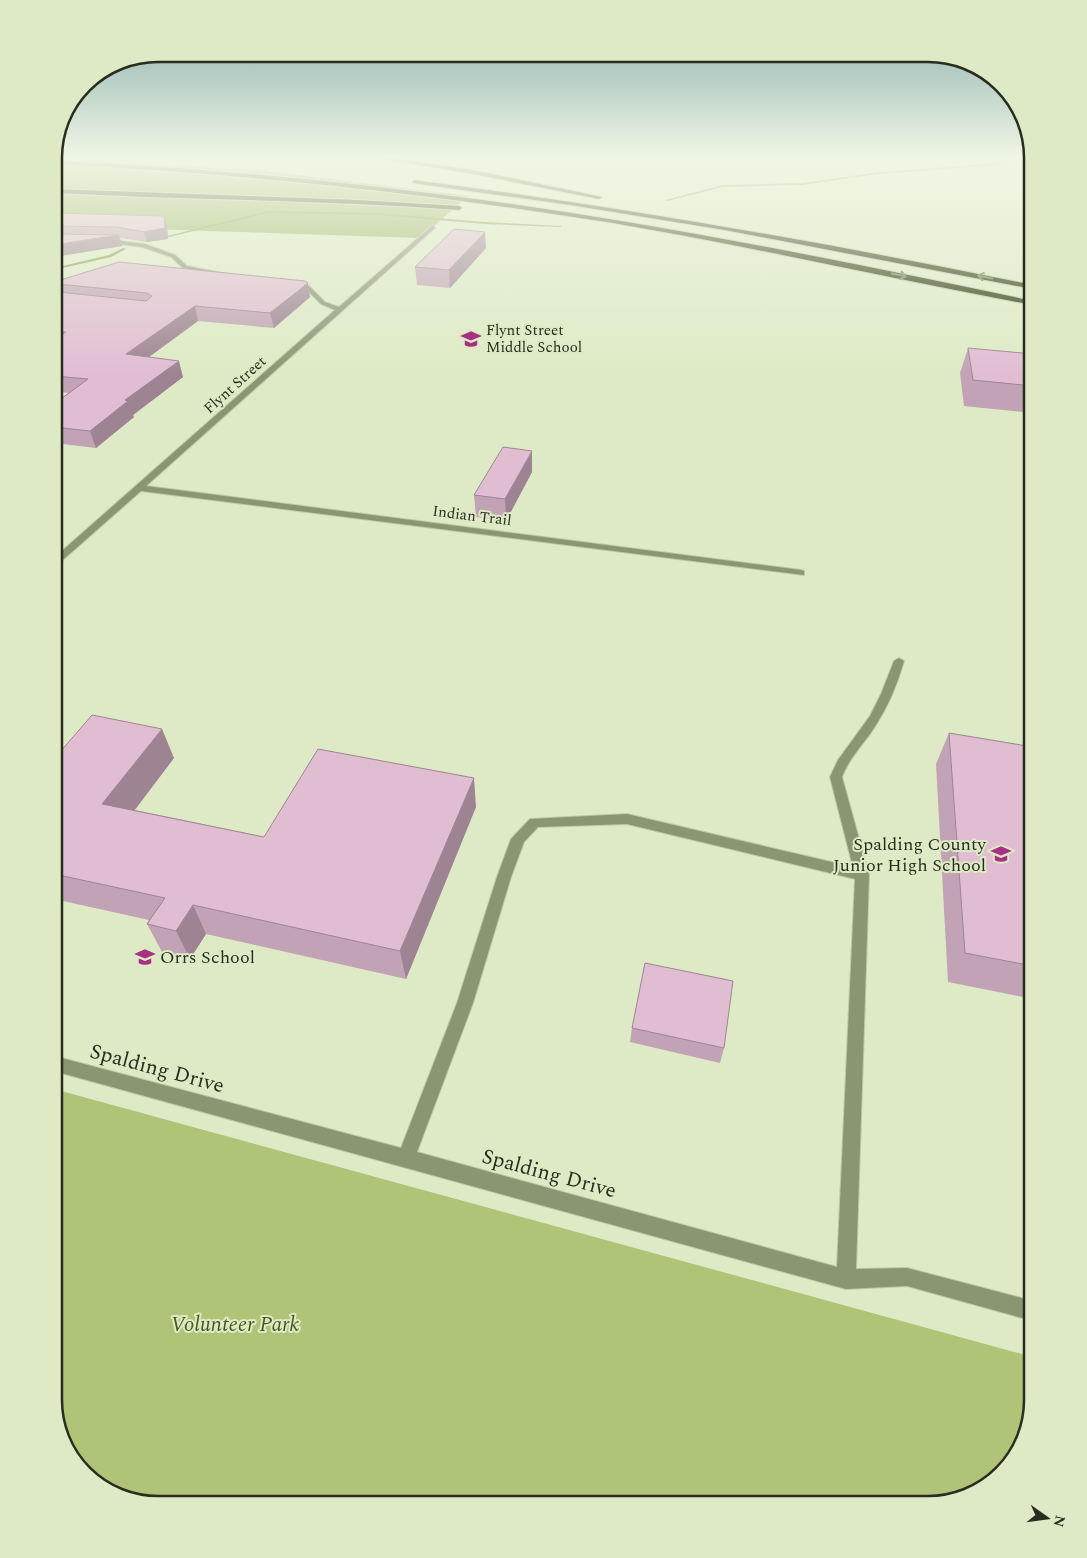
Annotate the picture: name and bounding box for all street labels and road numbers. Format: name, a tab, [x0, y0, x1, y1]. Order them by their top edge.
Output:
street label: Flynt Street	[198, 350, 272, 420]
street label: Indian Trail	[431, 500, 513, 532]
street label: Spalding Drive	[86, 1036, 228, 1102]
street label: Spalding Drive	[478, 1141, 620, 1207]

